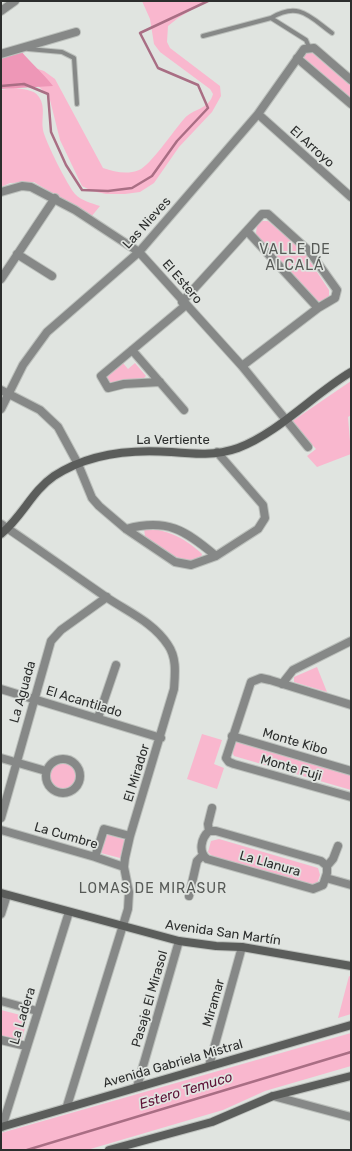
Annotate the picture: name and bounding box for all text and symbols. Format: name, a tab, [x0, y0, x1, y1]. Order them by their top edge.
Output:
street label: El Arroyo	[287, 123, 337, 171]
street label: Las Nieves	[120, 194, 174, 252]
district label: VALLE DE ALCALÁ	[259, 242, 331, 274]
street label: El Estero	[159, 257, 205, 307]
street label: La Vertiente	[136, 432, 210, 448]
street label: La Aguada	[7, 659, 39, 725]
street label: El Acantilado	[44, 683, 124, 721]
street label: Monte Kibo	[261, 725, 329, 759]
street label: El Mirador	[121, 742, 153, 804]
street label: Monte Fuji	[259, 752, 323, 784]
street label: La Cumbre	[32, 819, 100, 853]
street label: La Llanura	[238, 848, 302, 880]
district label: LOMAS DE MIRASUR	[79, 881, 227, 897]
street label: Avenida San Martín	[164, 917, 282, 949]
street label: Pasaje El Mirasol	[129, 949, 171, 1049]
street label: Miramar	[200, 977, 228, 1029]
street label: La Ladera	[7, 985, 39, 1047]
street label: Avenida Gabriela Mistral	[101, 1037, 245, 1091]
water label: Estero Temuco	[137, 1069, 235, 1113]

